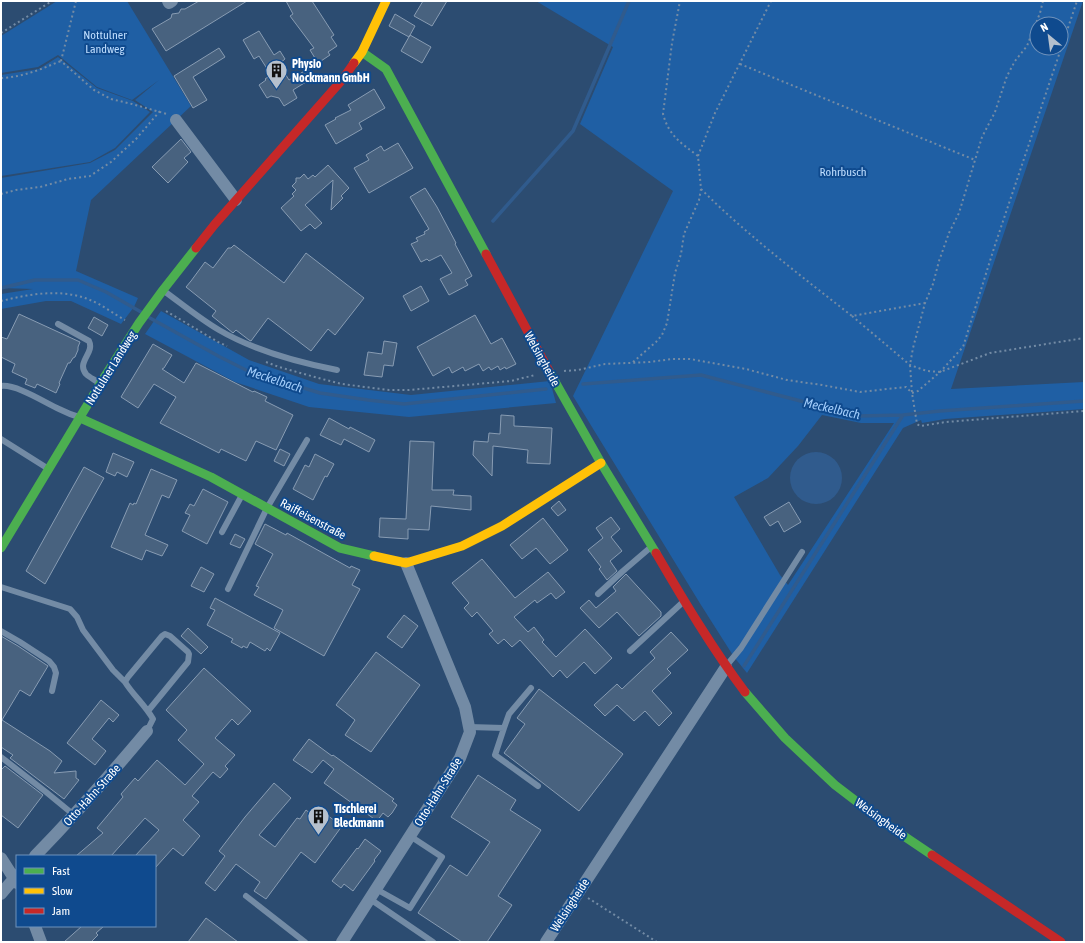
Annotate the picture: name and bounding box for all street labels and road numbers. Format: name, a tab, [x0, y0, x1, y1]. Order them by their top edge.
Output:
street label: Nottulner Landweg	[83, 328, 140, 408]
street label: Welsingheide	[521, 329, 563, 389]
street label: Raiffeisenstraße	[278, 496, 348, 542]
street label: Otto-Hahn-Straße	[411, 755, 465, 829]
street label: Otto-Hahn-Straße	[61, 761, 123, 829]
street label: Welsingheide	[853, 796, 909, 842]
street label: Welsingheide	[548, 876, 592, 934]

